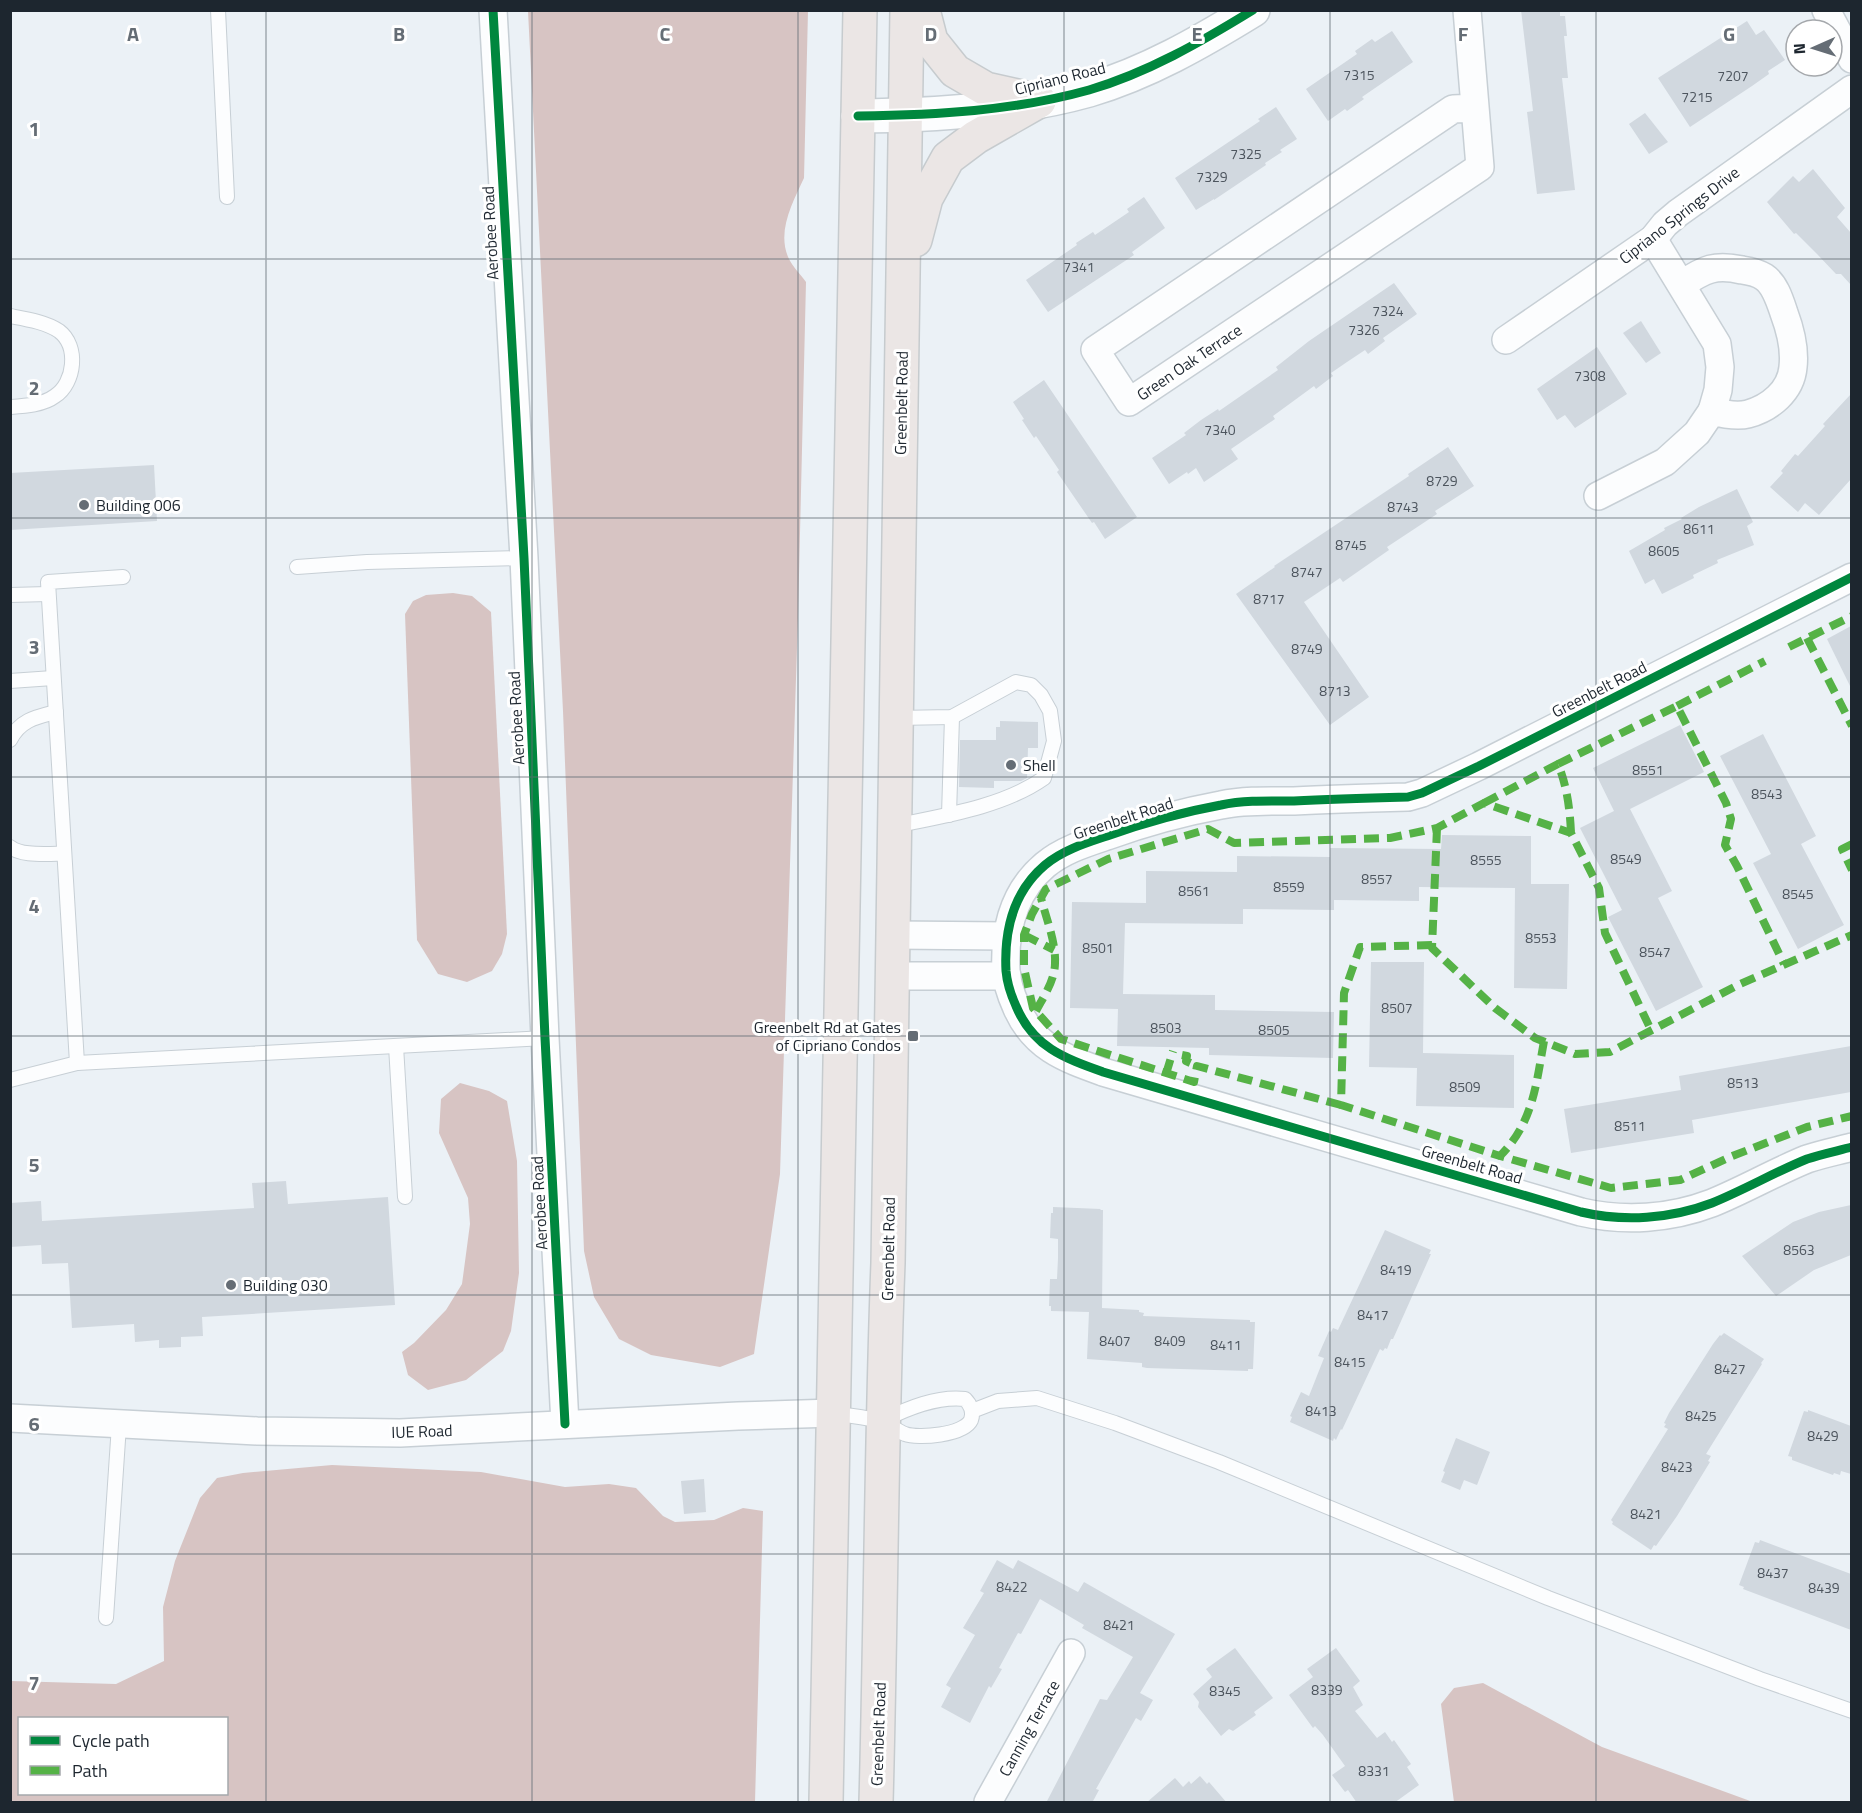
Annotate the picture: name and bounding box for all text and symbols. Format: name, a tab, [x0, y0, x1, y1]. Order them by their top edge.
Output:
text: A	[127, 18, 139, 49]
text: B	[393, 18, 405, 49]
text: C	[660, 18, 671, 49]
text: D	[925, 18, 937, 49]
text: E	[1191, 18, 1203, 49]
text: F	[1458, 18, 1469, 49]
text: G	[1723, 18, 1735, 49]
north arrow	[1784, 18, 1844, 78]
text: N	[1787, 43, 1811, 55]
street label: Cipriano Road	[1012, 55, 1108, 101]
house number: 7315	[1343, 64, 1375, 85]
house number: 7207	[1717, 65, 1749, 86]
house number: 7215	[1681, 86, 1713, 107]
text: 1	[28, 113, 40, 144]
house number: 7325	[1230, 143, 1262, 164]
street label: Cipriano Springs Drive	[1614, 160, 1744, 270]
house number: 7329	[1196, 166, 1228, 187]
street label: Aerobee Road	[476, 185, 504, 281]
house number: 7341	[1063, 256, 1095, 277]
house number: 7324	[1372, 300, 1404, 321]
street label: Green Oak Terrace	[1132, 318, 1246, 406]
house number: 7326	[1348, 319, 1380, 340]
street label: Greenbelt Road	[888, 351, 914, 455]
house number: 7308	[1574, 365, 1606, 386]
text: 2	[28, 372, 40, 403]
house number: 7340	[1204, 419, 1236, 440]
house number: 8729	[1426, 470, 1458, 491]
place label: Building 006	[96, 493, 181, 517]
house number: 8743	[1387, 496, 1419, 517]
marker: Building 006	[77, 498, 91, 512]
house number: 8611	[1683, 518, 1715, 539]
house number: 8745	[1335, 534, 1367, 555]
house number: 8605	[1648, 540, 1680, 561]
house number: 8747	[1291, 561, 1323, 582]
house number: 8717	[1253, 588, 1285, 609]
text: 3	[28, 631, 40, 662]
house number: 8749	[1291, 638, 1323, 659]
street label: Greenbelt Road	[1547, 655, 1651, 723]
street label: Aerobee Road	[502, 670, 530, 766]
house number: 8713	[1319, 680, 1351, 701]
place label: Shell	[1023, 753, 1056, 777]
marker: Shell	[1004, 758, 1018, 772]
house number: 8551	[1632, 759, 1664, 780]
house number: 8543	[1751, 783, 1783, 804]
street label: Greenbelt Road	[1070, 791, 1176, 845]
house number: 8549	[1610, 848, 1642, 869]
house number: 8555	[1470, 849, 1502, 870]
house number: 8557	[1361, 868, 1393, 889]
house number: 8559	[1273, 876, 1305, 897]
house number: 8561	[1178, 880, 1210, 901]
house number: 8545	[1782, 883, 1814, 904]
text: 4	[28, 890, 40, 921]
house number: 8553	[1525, 927, 1557, 948]
house number: 8501	[1082, 937, 1114, 958]
house number: 8547	[1639, 941, 1671, 962]
house number: 8507	[1381, 997, 1413, 1018]
place label: Greenbelt Rd at Gates of Cipriano Condos	[754, 1015, 901, 1057]
house number: 8503	[1150, 1017, 1182, 1038]
house number: 8505	[1258, 1019, 1290, 1040]
marker: Greenbelt Rd at Gates of Cipriano Condos	[906, 1029, 920, 1043]
house number: 8513	[1727, 1072, 1759, 1093]
house number: 8509	[1449, 1076, 1481, 1097]
house number: 8511	[1614, 1115, 1646, 1136]
street label: Greenbelt Road	[1419, 1138, 1525, 1190]
text: 5	[28, 1149, 40, 1180]
street label: Aerobee Road	[525, 1155, 553, 1251]
street label: Greenbelt Road	[875, 1197, 901, 1301]
house number: 8563	[1783, 1239, 1815, 1260]
house number: 8419	[1380, 1259, 1412, 1280]
place label: Building 030	[243, 1273, 328, 1297]
marker: Building 030	[224, 1278, 238, 1292]
house number: 8417	[1357, 1304, 1389, 1325]
house number: 8407	[1099, 1330, 1131, 1351]
house number: 8409	[1154, 1330, 1186, 1351]
house number: 8411	[1210, 1334, 1242, 1355]
house number: 8415	[1334, 1351, 1366, 1372]
house number: 8427	[1714, 1358, 1746, 1379]
house number: 8413	[1305, 1400, 1337, 1421]
house number: 8425	[1685, 1405, 1717, 1426]
text: 6	[28, 1408, 40, 1439]
street label: IUE Road	[391, 1418, 453, 1444]
house number: 8429	[1807, 1425, 1839, 1446]
house number: 8423	[1661, 1456, 1693, 1477]
house number: 8421	[1630, 1503, 1662, 1524]
house number: 8437	[1757, 1562, 1789, 1583]
house number: 8422	[996, 1576, 1028, 1597]
house number: 8439	[1808, 1577, 1840, 1598]
house number: 8421	[1103, 1614, 1135, 1635]
text: 7	[28, 1667, 40, 1698]
street label: Canning Terrace	[993, 1675, 1065, 1781]
house number: 8339	[1311, 1679, 1343, 1700]
house number: 8345	[1209, 1680, 1241, 1701]
street label: Greenbelt Road	[864, 1682, 892, 1786]
legend	[18, 1717, 228, 1795]
text: Cycle path	[72, 1727, 150, 1754]
text: Path	[72, 1757, 108, 1784]
house number: 8331	[1358, 1760, 1390, 1781]

